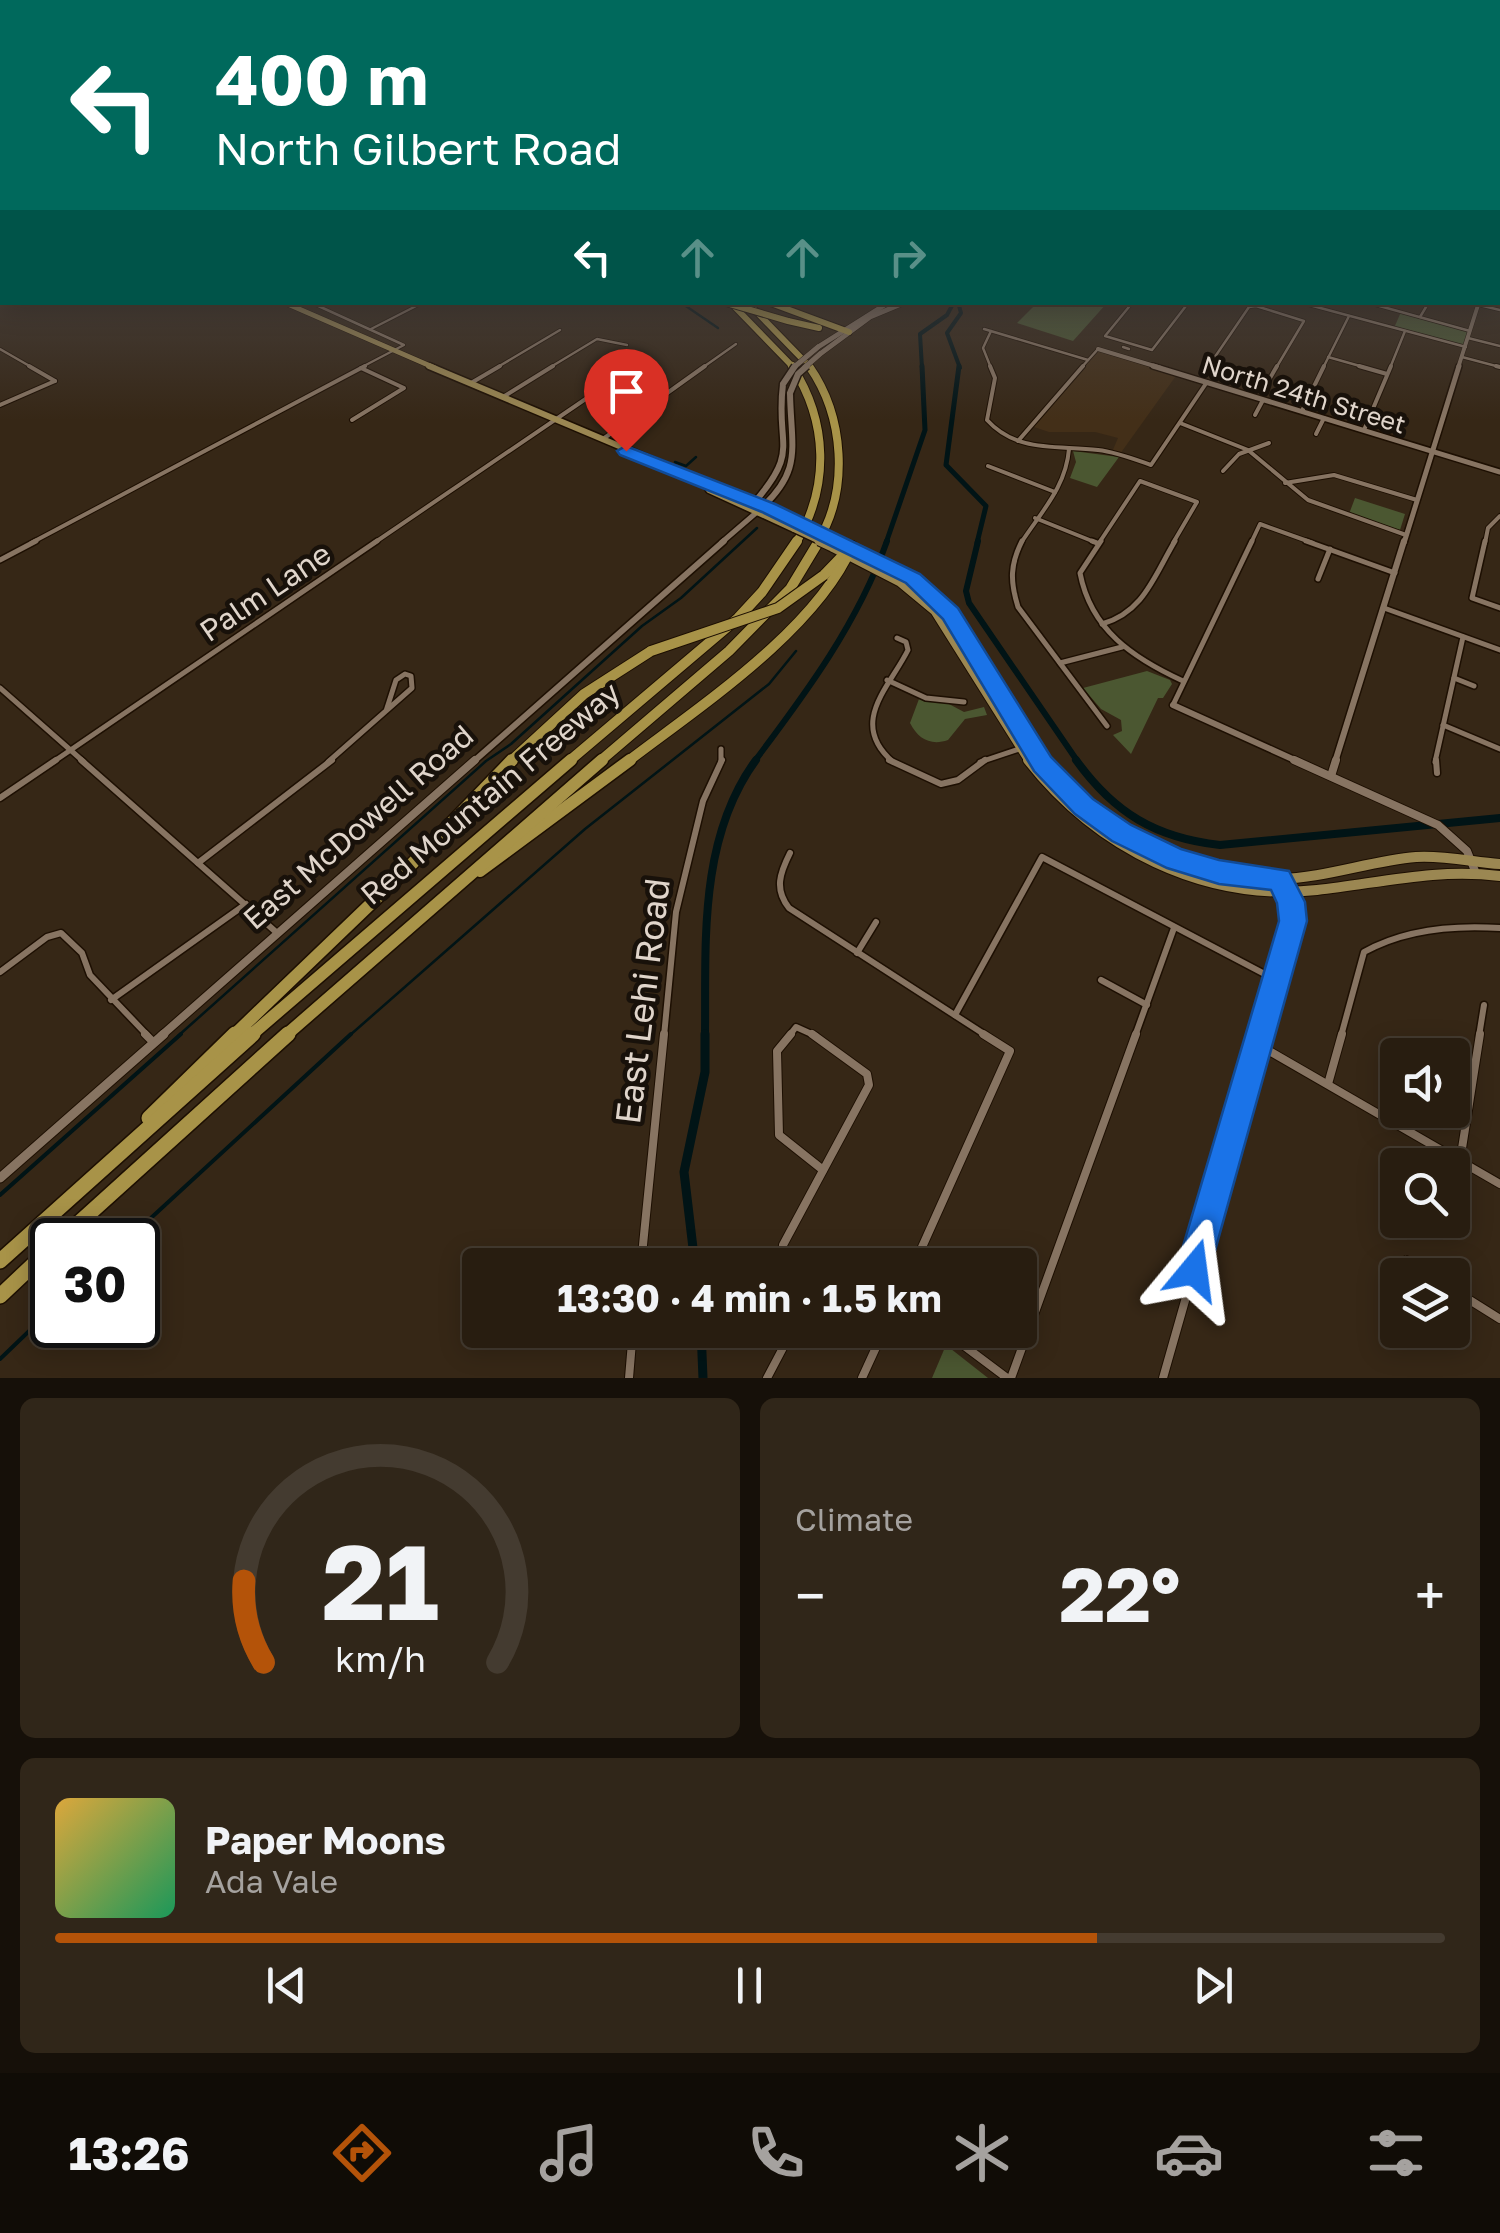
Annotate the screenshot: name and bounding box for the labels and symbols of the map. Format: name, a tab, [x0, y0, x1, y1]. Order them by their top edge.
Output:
street label: North 24th Street	[1198, 348, 1410, 440]
pin	[584, 349, 669, 452]
street label: Palm Lane	[193, 535, 337, 649]
street label: Red Mountain Freeway	[353, 674, 627, 912]
street label: East McDowell Road	[236, 717, 480, 937]
street label: East Lehi Road	[606, 876, 678, 1126]
speed limit sign: 30	[30, 1218, 160, 1348]
position arrow	[1142, 1218, 1246, 1322]

